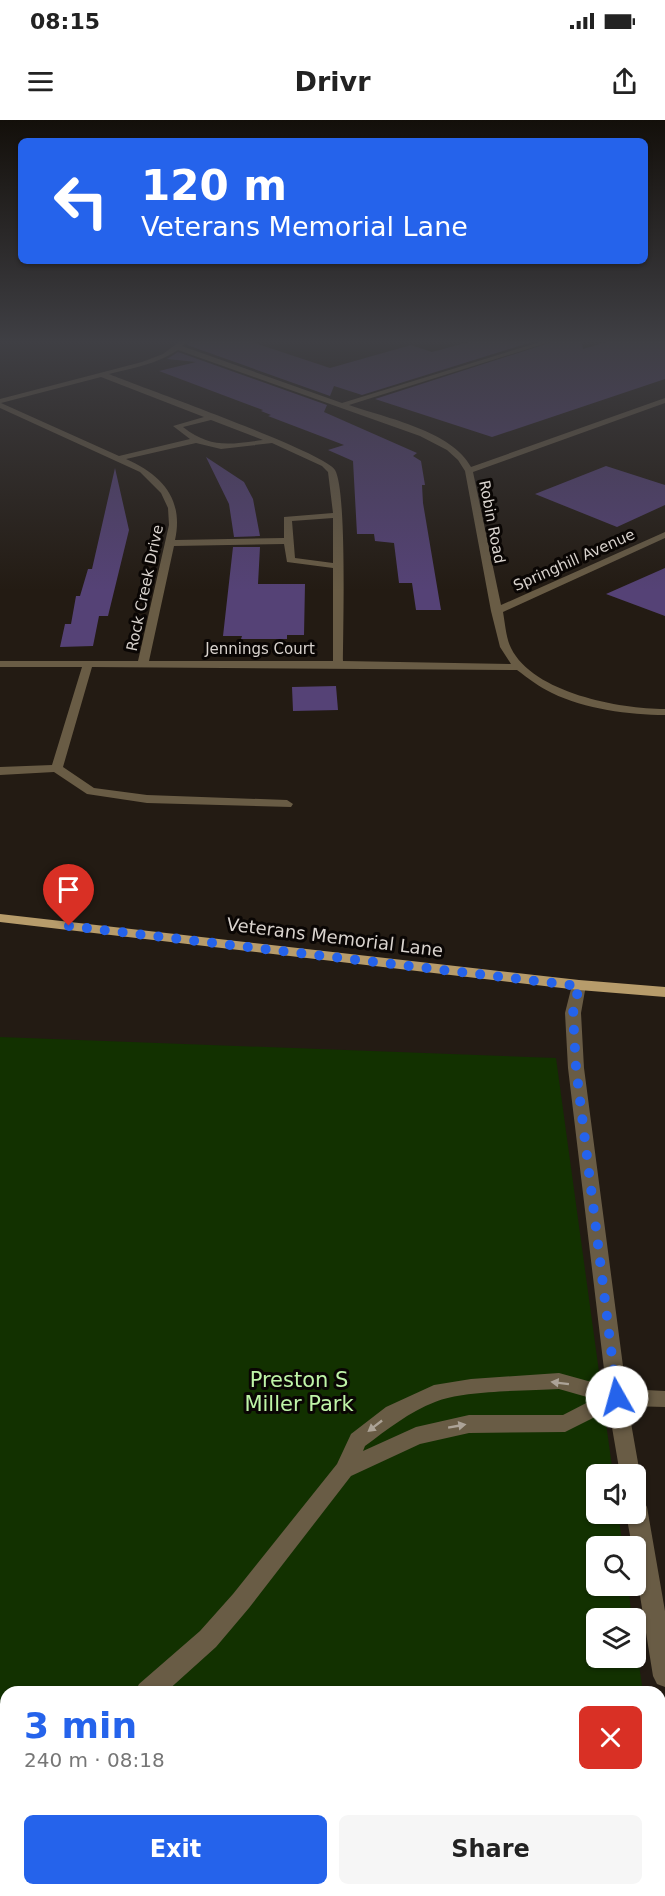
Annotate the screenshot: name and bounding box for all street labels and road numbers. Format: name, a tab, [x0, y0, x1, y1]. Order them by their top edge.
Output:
street label: Robin Road	[475, 479, 509, 565]
street label: Rock Creek Drive	[123, 523, 167, 653]
street label: Springhill Avenue	[511, 525, 637, 595]
street label: Jennings Court	[204, 640, 315, 658]
street label: Veterans Memorial Lane	[226, 913, 444, 961]

